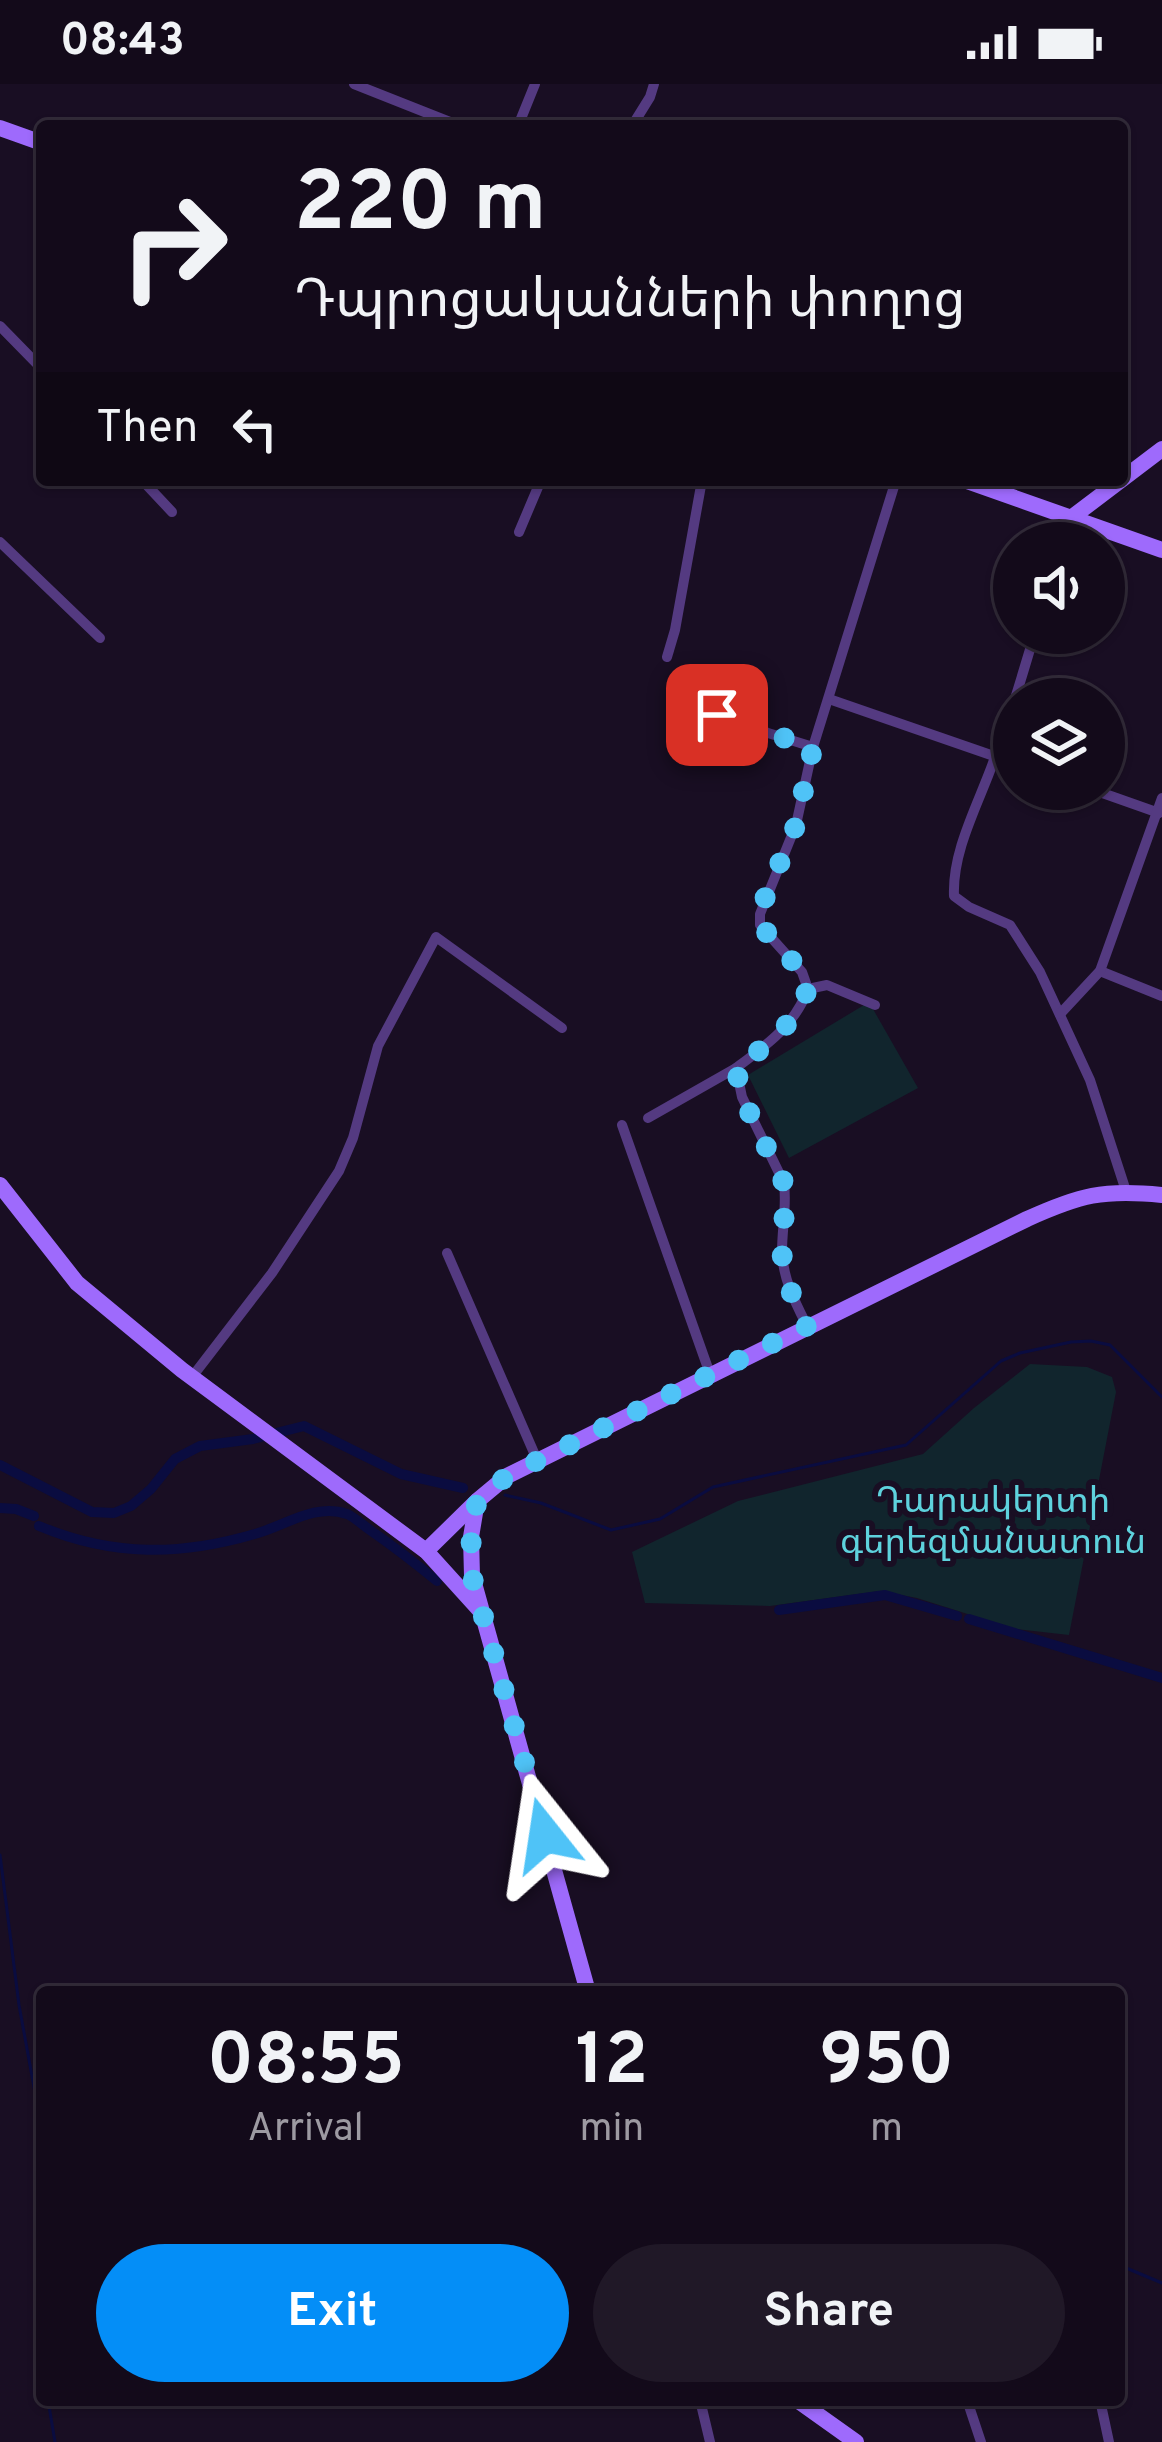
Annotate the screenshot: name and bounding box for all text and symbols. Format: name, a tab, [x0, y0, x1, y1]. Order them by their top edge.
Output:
text: 08:43	[60, 14, 185, 71]
text: 220 m	[294, 154, 547, 260]
icon: right	[96, 168, 252, 324]
text: Դպրոցականների փողոց	[294, 268, 966, 337]
icon: left	[222, 396, 288, 462]
text: Then	[96, 401, 198, 458]
map controls	[993, 522, 1125, 810]
button: sound	[993, 522, 1125, 654]
pin	[666, 664, 768, 766]
button: layers	[993, 678, 1125, 810]
icon: arrive	[684, 682, 750, 748]
park label: Դարակերտի գերեզմանատուն	[840, 1480, 1146, 1567]
position arrow	[482, 1772, 608, 1898]
text: 08:55	[207, 2018, 405, 2110]
text: 12	[575, 2018, 648, 2110]
text: 950	[819, 2018, 954, 2110]
text: Arrival	[248, 2106, 364, 2155]
text: min	[579, 2106, 644, 2155]
text: m	[870, 2106, 903, 2155]
button: Exit	[96, 2244, 569, 2382]
button: Share	[593, 2244, 1065, 2382]

